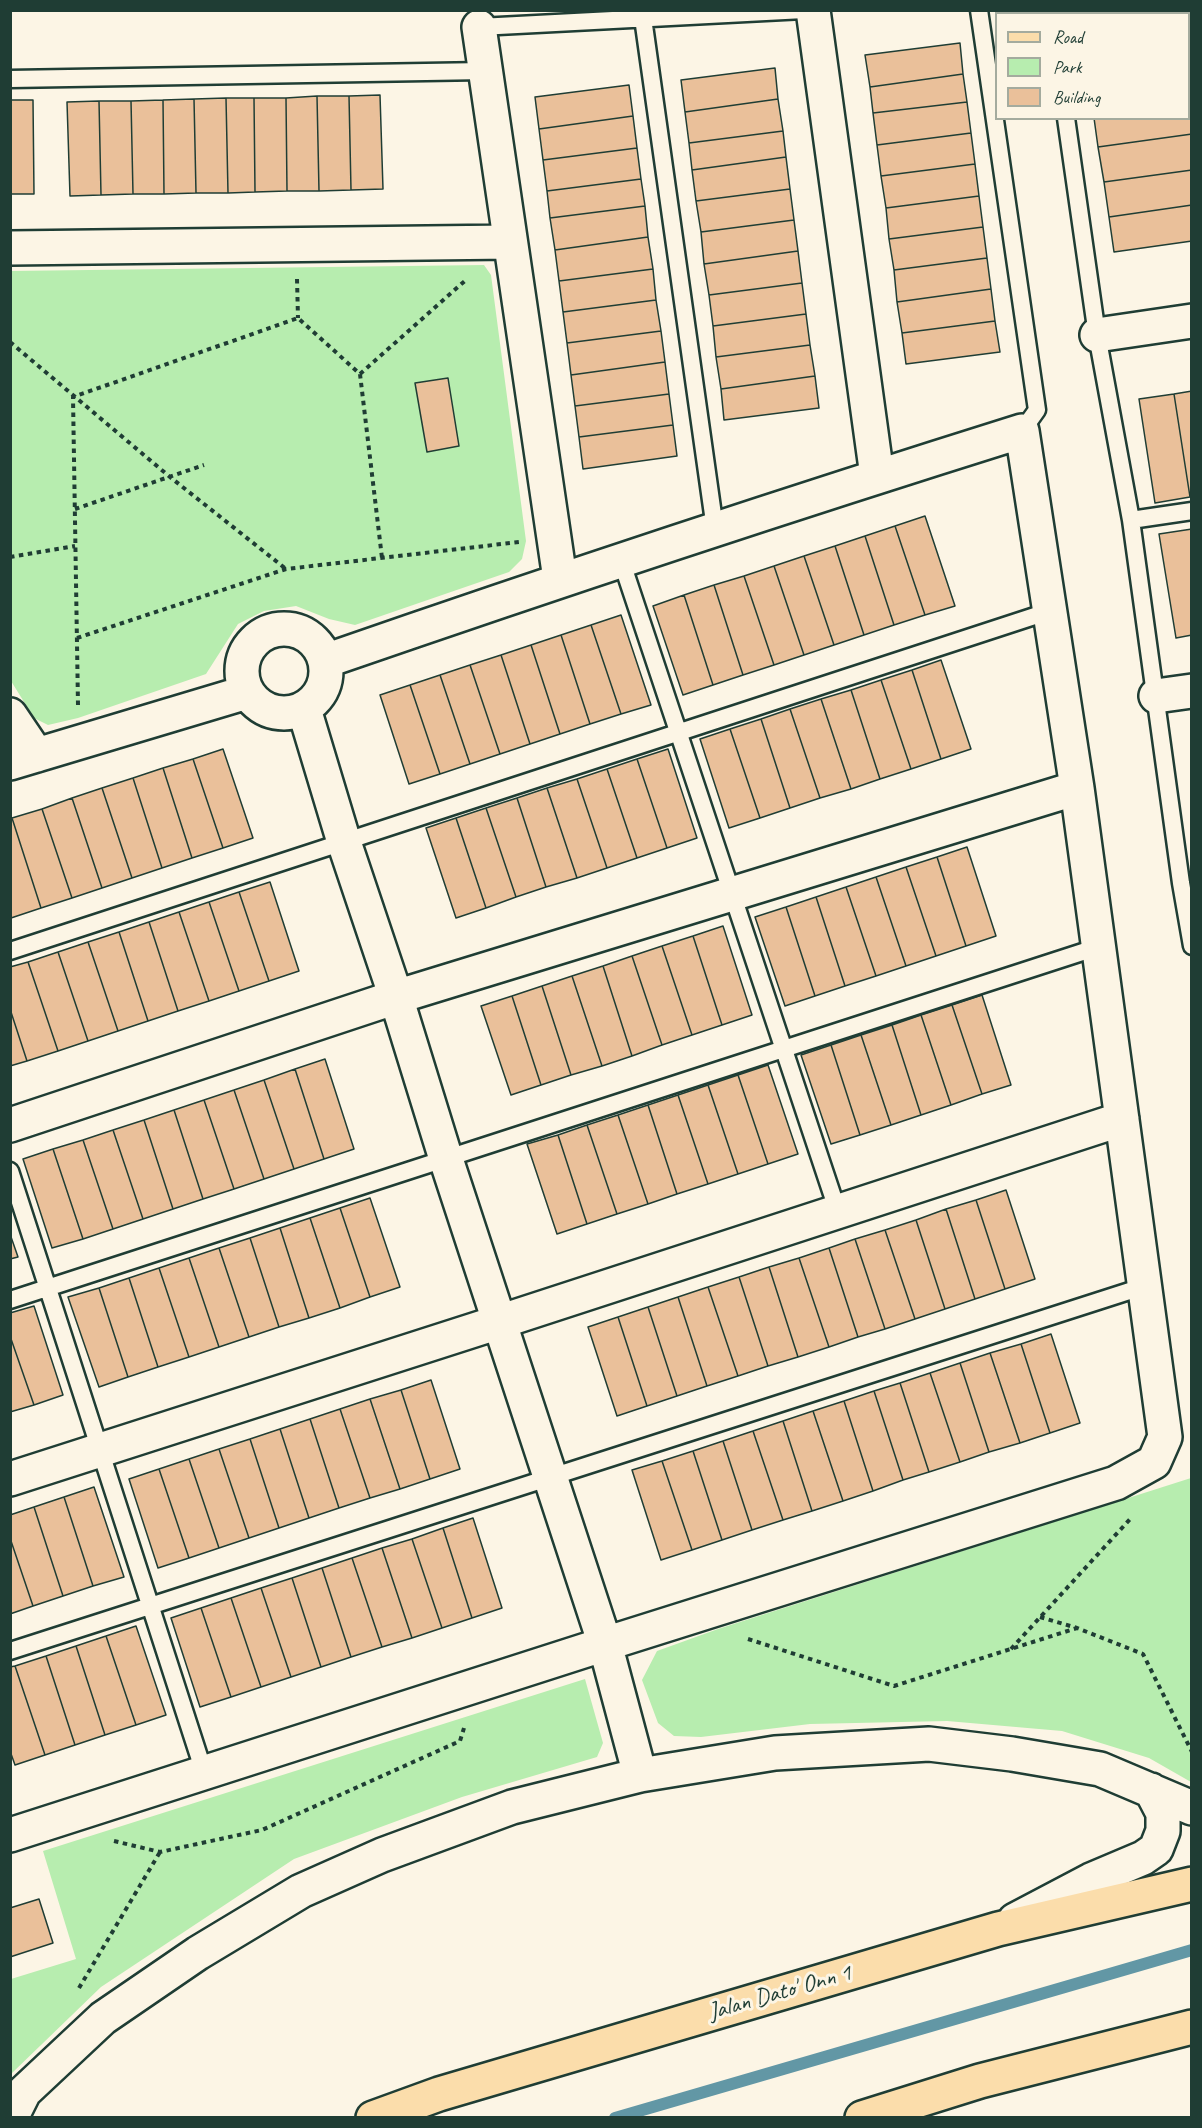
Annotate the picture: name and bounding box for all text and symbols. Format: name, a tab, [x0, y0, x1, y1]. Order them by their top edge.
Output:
legend	[995, 12, 1190, 120]
text: Road	[1053, 26, 1083, 48]
text: Park	[1053, 56, 1082, 78]
text: Building	[1053, 86, 1100, 108]
street label: Jalan Dato' Onn 1	[705, 1959, 855, 2027]

